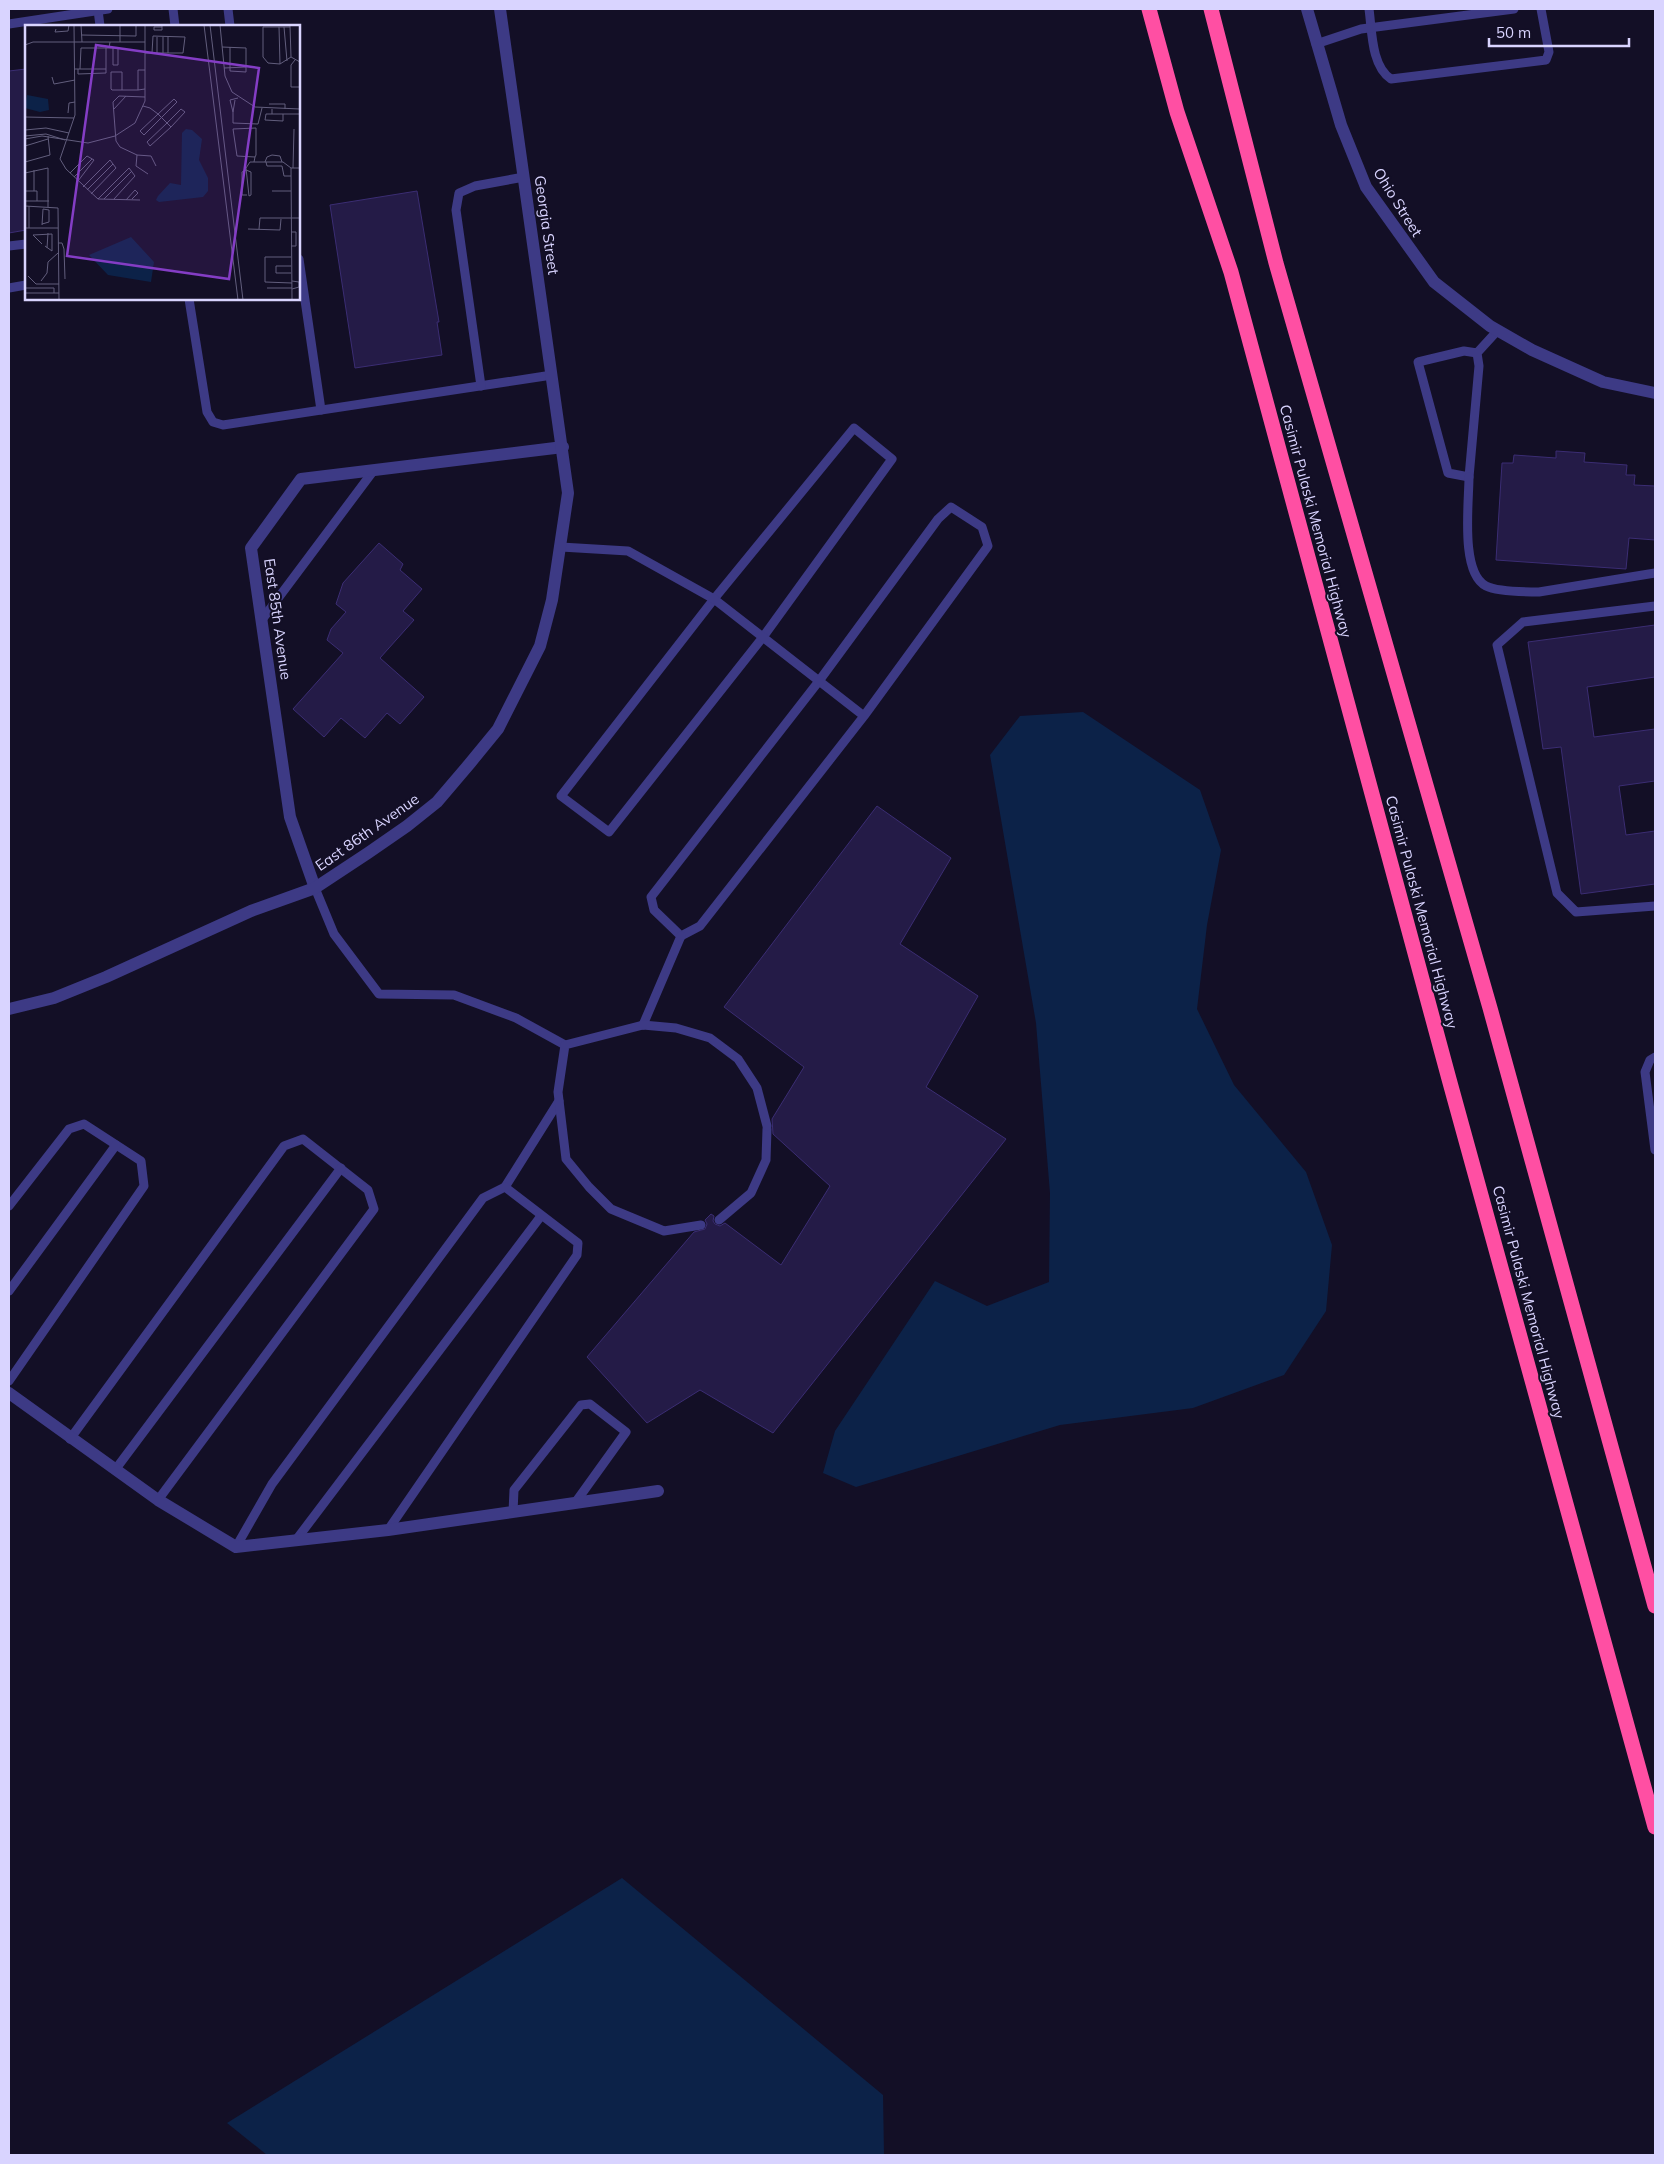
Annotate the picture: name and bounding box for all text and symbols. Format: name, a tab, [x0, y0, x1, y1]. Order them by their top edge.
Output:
scale bar	[1489, 15, 1629, 47]
text: 50 m	[1496, 23, 1531, 42]
inset map	[25, 25, 300, 300]
street label: Ohio Street	[1369, 164, 1427, 240]
street label: Georgia Street	[531, 174, 563, 276]
street label: Casimir Pulaski Memorial Highway	[1276, 402, 1356, 640]
street label: East 85th Avenue	[260, 557, 296, 681]
street label: East 86th Avenue	[311, 789, 423, 875]
street label: Casimir Pulaski Memorial Highway	[1382, 793, 1462, 1031]
street label: Casimir Pulaski Memorial Highway	[1489, 1183, 1569, 1421]

